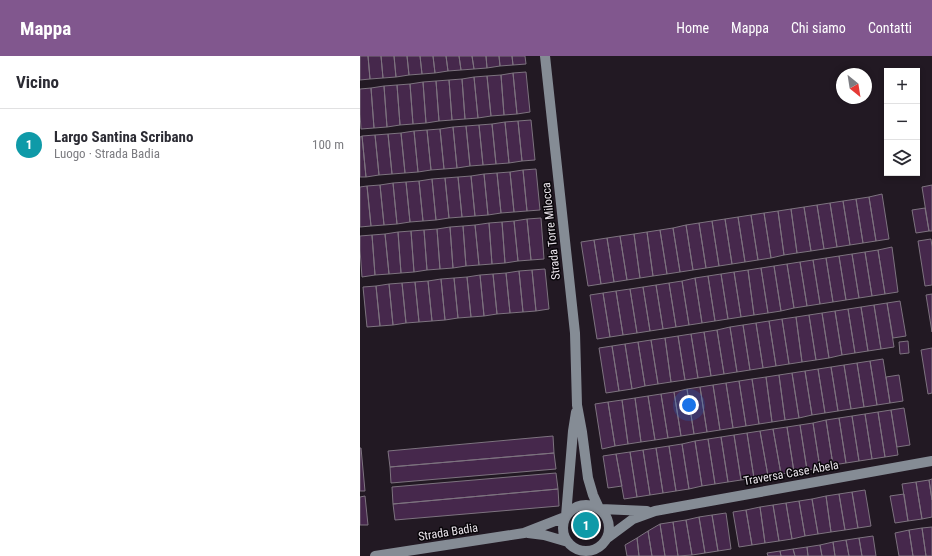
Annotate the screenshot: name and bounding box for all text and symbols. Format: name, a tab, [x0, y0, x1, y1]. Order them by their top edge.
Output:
text: Mappa	[20, 17, 71, 40]
text: Home	[676, 20, 709, 36]
text: Mappa	[731, 20, 769, 36]
text: Chi siamo	[791, 20, 846, 36]
text: Contatti	[868, 20, 912, 36]
north arrow	[836, 68, 872, 104]
map controls	[884, 68, 920, 176]
button: +	[884, 68, 920, 104]
text: Vicino	[16, 72, 59, 92]
button: −	[884, 104, 920, 140]
text: Largo Santina Scribano	[54, 128, 193, 146]
text: 1	[26, 137, 32, 152]
text: 100 m	[312, 137, 344, 152]
button: layers	[884, 140, 920, 176]
text: Luogo · Strada Badia	[54, 146, 160, 161]
street label: Strada Torre Milocca	[539, 181, 563, 280]
your location	[679, 395, 699, 415]
street label: Traversa Case Abela	[742, 458, 840, 488]
pin: 1	[573, 510, 599, 540]
street label: Strada Badia	[417, 520, 479, 544]

